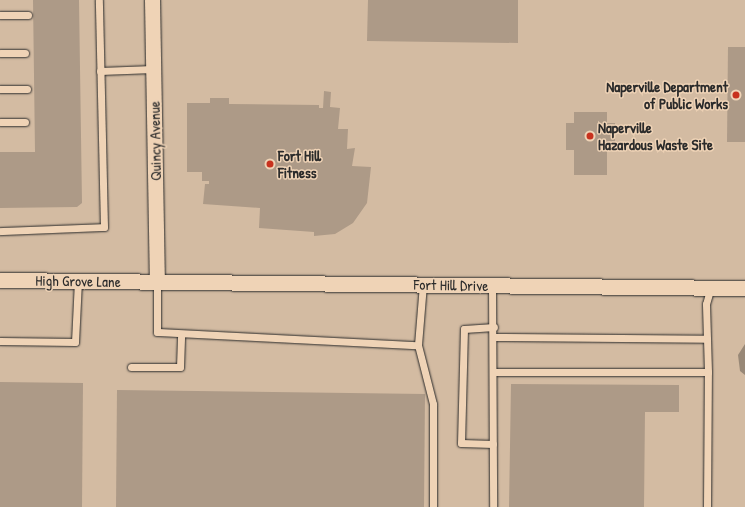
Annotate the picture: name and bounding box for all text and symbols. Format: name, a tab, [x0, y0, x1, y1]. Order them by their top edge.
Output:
place label: Naperville Department of Public Works	[606, 77, 728, 112]
marker: Naperville Department of Public Works	[731, 90, 741, 100]
street label: Quincy Avenue	[145, 101, 165, 181]
place label: Naperville Hazardous Waste Site	[598, 118, 713, 153]
marker: Naperville Hazardous Waste Site	[585, 131, 595, 141]
place label: Fort Hill Fitness	[278, 146, 321, 181]
marker: Fort Hill Fitness	[265, 159, 275, 169]
street label: High Grove Lane	[35, 271, 121, 291]
street label: Fort Hill Drive	[414, 275, 488, 295]

